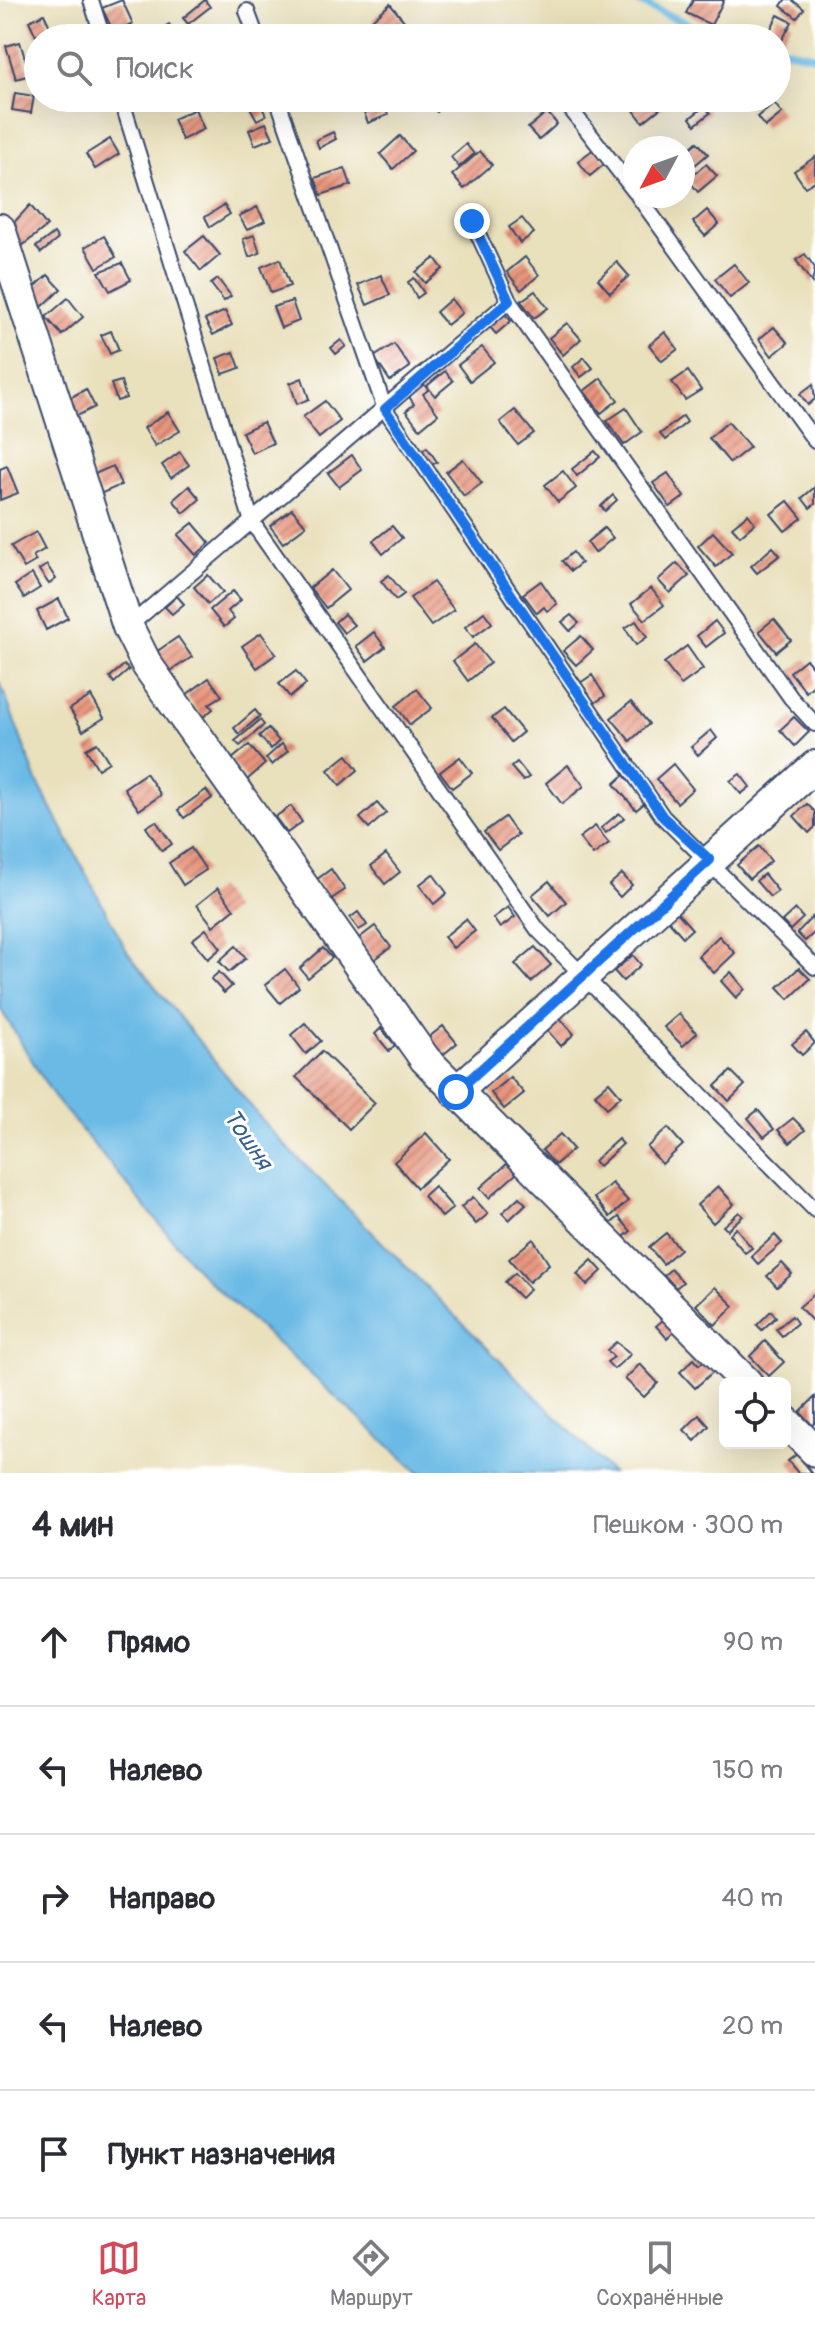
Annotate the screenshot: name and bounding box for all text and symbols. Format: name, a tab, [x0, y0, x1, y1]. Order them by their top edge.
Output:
search box	[24, 24, 791, 112]
icon: search	[52, 46, 96, 90]
text: Поиск	[116, 50, 194, 87]
north arrow	[623, 136, 695, 208]
route end	[454, 203, 490, 239]
route start	[438, 1074, 474, 1110]
water label: Тошня	[217, 1104, 280, 1177]
map controls	[719, 1377, 791, 1449]
button: locate	[719, 1377, 791, 1449]
text: 4 мин	[32, 1504, 114, 1547]
text: Пешком · 300 m	[593, 1509, 783, 1541]
icon: ahead	[32, 1620, 76, 1664]
text: Прямо	[108, 1624, 190, 1661]
text: 90 m	[723, 1626, 783, 1658]
icon: left	[32, 1748, 76, 1792]
text: Налево	[108, 1752, 202, 1789]
text: 150 m	[712, 1754, 783, 1786]
icon: right	[32, 1876, 76, 1920]
text: Направо	[108, 1880, 215, 1917]
text: 40 m	[721, 1882, 783, 1914]
icon: left	[32, 2004, 76, 2048]
text: Налево	[108, 2008, 202, 2045]
text: 20 m	[722, 2010, 783, 2042]
icon: arrive	[32, 2132, 76, 2176]
text: Пункт назначения	[108, 2136, 335, 2173]
tab: Карта	[92, 2236, 146, 2312]
tab: Маршрут	[330, 2236, 413, 2312]
tab: Сохранённые	[596, 2236, 723, 2312]

